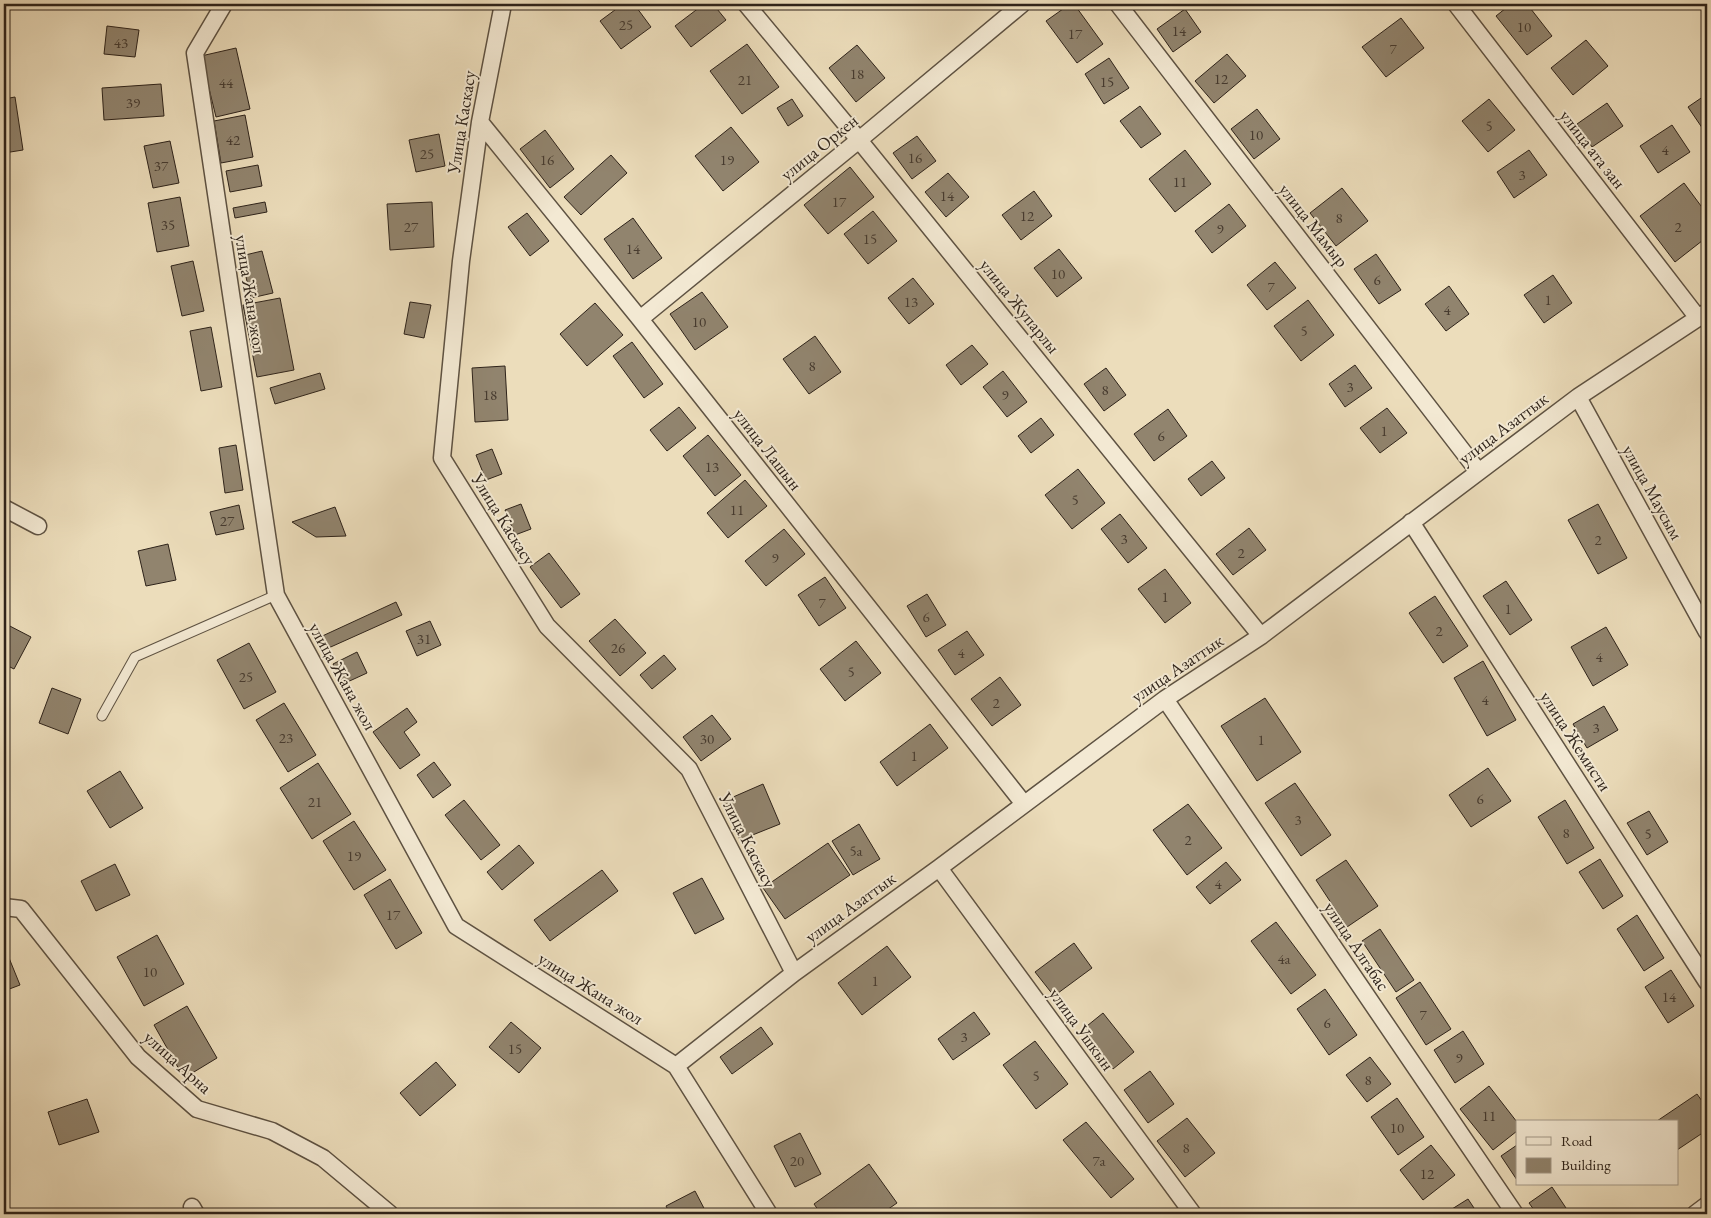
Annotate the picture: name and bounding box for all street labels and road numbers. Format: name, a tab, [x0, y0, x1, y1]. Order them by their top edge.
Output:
street label: Улица Каскасу	[441, 69, 481, 176]
street label: улица ата зан	[1555, 105, 1631, 193]
street label: улица Оркен	[775, 109, 863, 185]
street label: улица Мамыр	[1274, 178, 1354, 272]
street label: улица Жана жол	[230, 233, 272, 355]
street label: улица Жупарлы	[975, 254, 1065, 358]
street label: улица Азаттык	[1454, 387, 1553, 469]
street label: улица Лашын	[729, 403, 807, 495]
street label: улица Маусым	[1617, 440, 1689, 544]
street label: Улица Каскасу	[466, 468, 541, 569]
street label: улица Жана жол	[304, 618, 382, 734]
street label: улица Азаттык	[1126, 628, 1228, 707]
street label: улица Жемисти	[1535, 687, 1617, 796]
street label: Улица Каскасу	[714, 787, 782, 892]
street label: улица Азаттык	[800, 866, 900, 948]
street label: улица Алгабас	[1319, 897, 1395, 995]
street label: улица Жана жол	[534, 946, 648, 1030]
street label: улица Ушкын	[1044, 983, 1120, 1075]
street label: улица Арна	[139, 1025, 218, 1099]

